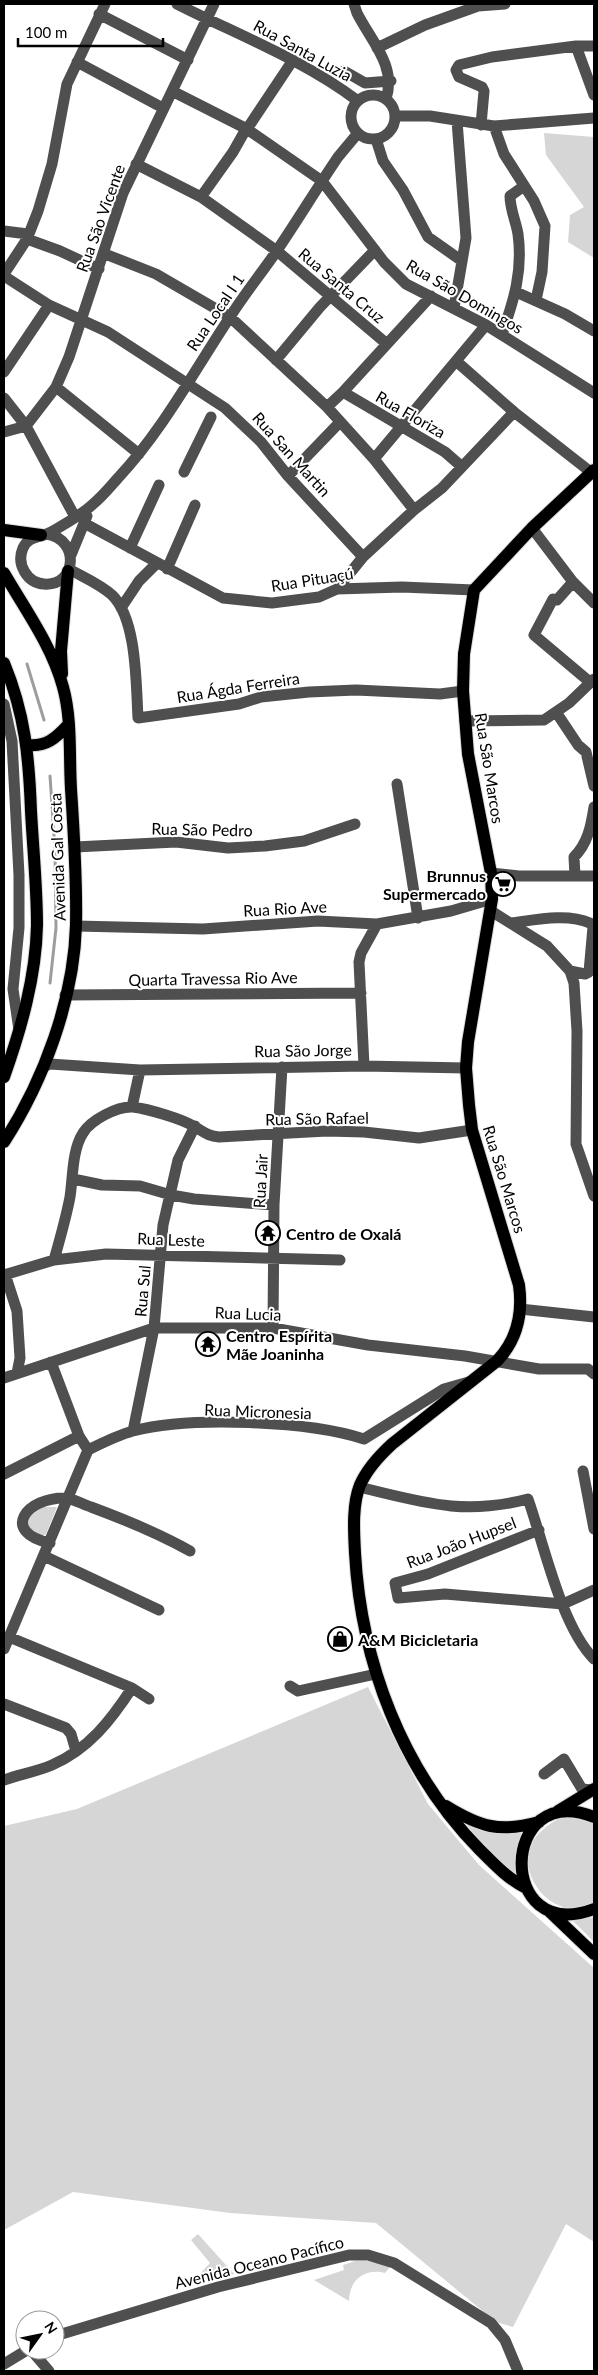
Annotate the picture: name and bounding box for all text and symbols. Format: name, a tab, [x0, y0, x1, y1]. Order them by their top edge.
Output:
scale bar	[18, 15, 162, 47]
street label: Rua Santa Luzia	[251, 15, 355, 85]
text: 100 m	[25, 23, 67, 41]
street label: Rua São Vicente	[72, 161, 128, 275]
street label: Rua Santa Cruz	[295, 244, 389, 326]
street label: Rua São Domingos	[403, 255, 527, 337]
street label: Rua Local I 1	[182, 270, 248, 354]
street label: Rua Floriza	[373, 386, 449, 442]
street label: Rua San Martin	[249, 408, 335, 500]
street label: Rua Pituaçú	[269, 563, 355, 595]
street label: Rua Ágda Ferreira	[175, 668, 301, 706]
street label: Rua São Marcos	[472, 711, 508, 825]
street label: Avenida Gal Costa	[45, 793, 69, 921]
street label: Rua São Pedro	[151, 819, 253, 839]
place label: Brunnus Supermercado	[383, 866, 486, 903]
supermarket icon: Brunnus Supermercado	[490, 871, 516, 897]
street label: Rua Rio Ave	[243, 896, 327, 920]
street label: Quarta Travessa Rio Ave	[128, 967, 298, 989]
street label: Rua São Jorge	[254, 1040, 352, 1060]
street label: Rua São Rafael	[265, 1108, 369, 1128]
street label: Rua São Marcos	[480, 1123, 530, 1235]
street label: Rua Jair	[249, 1153, 271, 1209]
temple icon: Centro de Oxalá	[255, 1220, 281, 1246]
place label: Centro de Oxalá	[286, 1224, 401, 1243]
street label: Rua Leste	[137, 1228, 205, 1250]
street label: Rua Sul	[130, 1264, 154, 1318]
street label: Rua Lucia	[214, 1302, 282, 1324]
place label: Centro Espírita Mãe Joaninha	[226, 1326, 332, 1363]
temple icon: Centro Espírita Mãe Joaninha	[195, 1331, 221, 1357]
street label: Rua Micronesia	[204, 1400, 312, 1422]
street label: Rua João Hupsel	[403, 1512, 519, 1572]
shop icon: A&M Bicicletaria	[327, 1626, 353, 1652]
place label: A&M Bicicletaria	[357, 1630, 478, 1649]
street label: Avenida Oceano Pacífico	[172, 2232, 346, 2292]
north arrow	[15, 2310, 65, 2360]
text: N	[41, 2318, 61, 2337]

